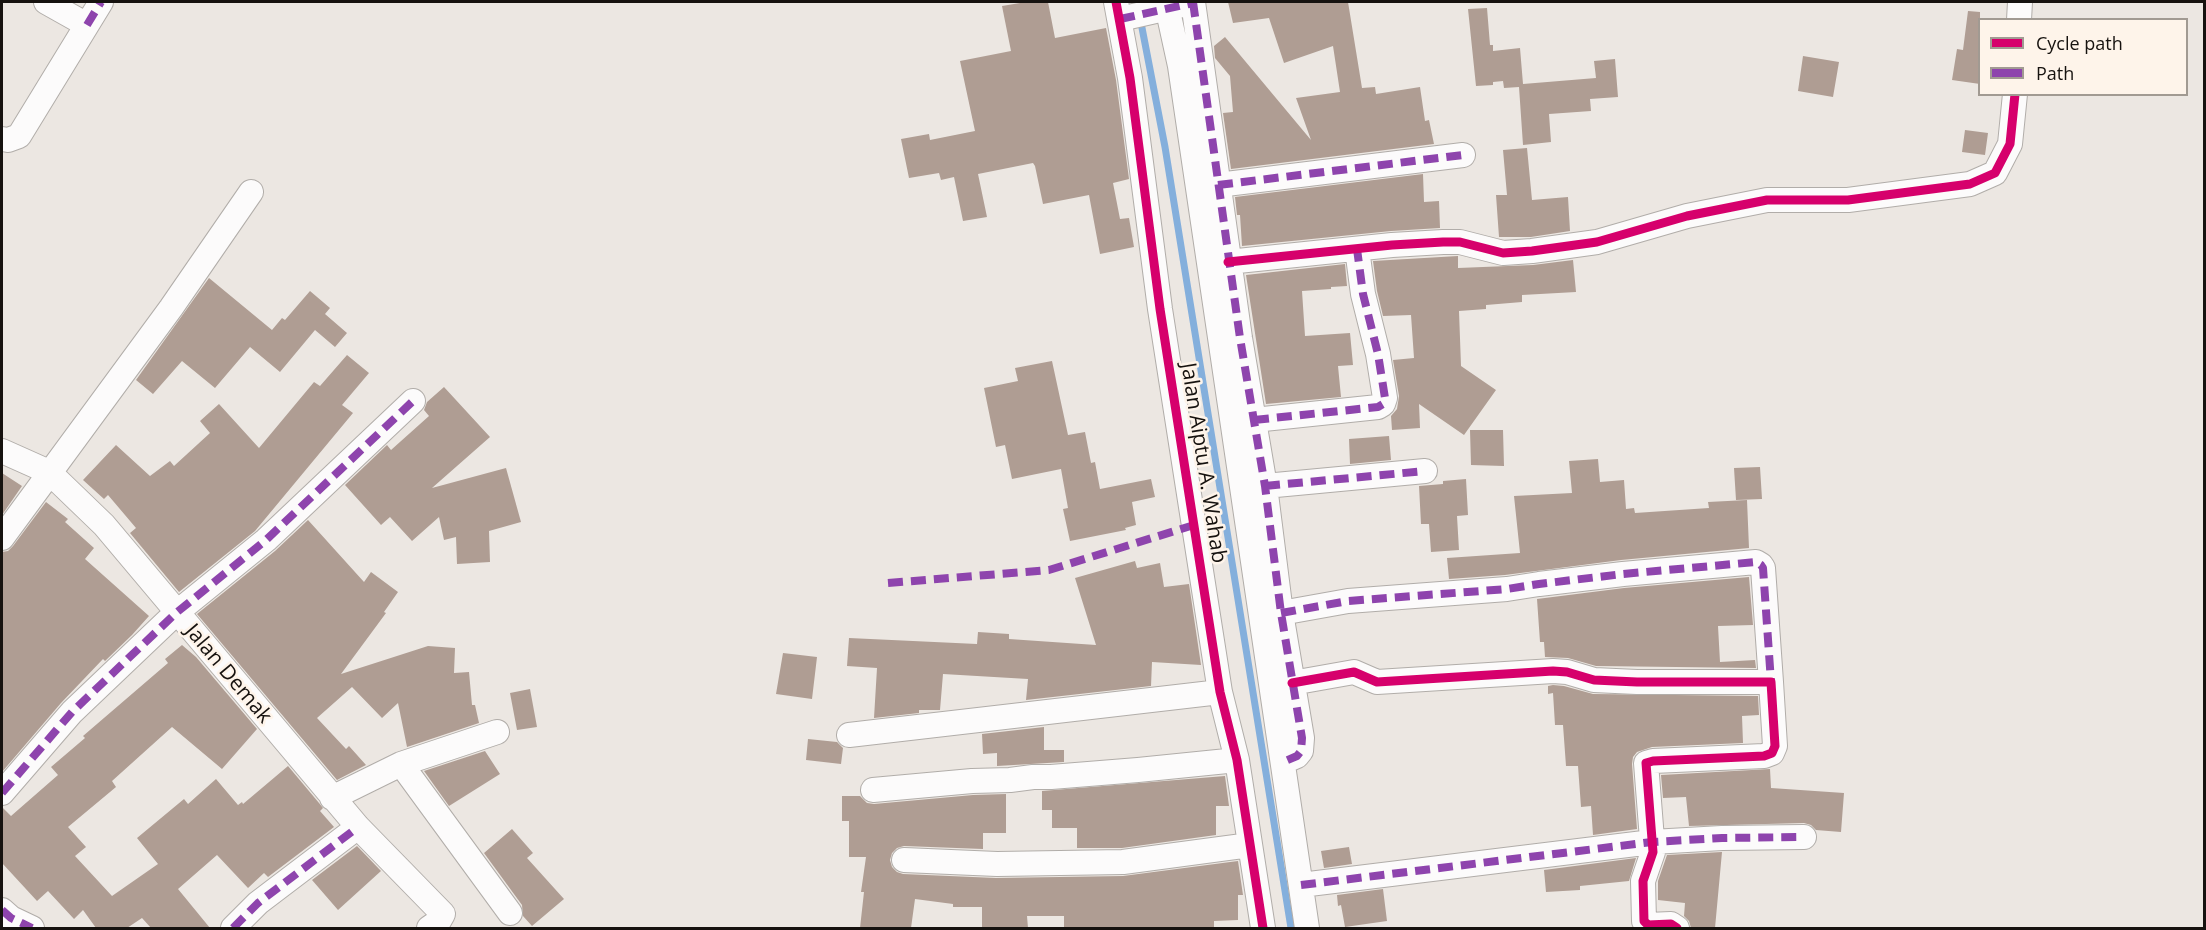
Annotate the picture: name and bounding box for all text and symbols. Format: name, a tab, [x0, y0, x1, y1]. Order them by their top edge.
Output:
legend	[1978, 18, 2188, 96]
text: Cycle path	[2036, 31, 2123, 55]
text: Path	[2036, 61, 2074, 85]
street label: Jalan Aiptu A. Wahab	[1175, 361, 1231, 565]
street label: Jalan Demak	[179, 619, 277, 729]

